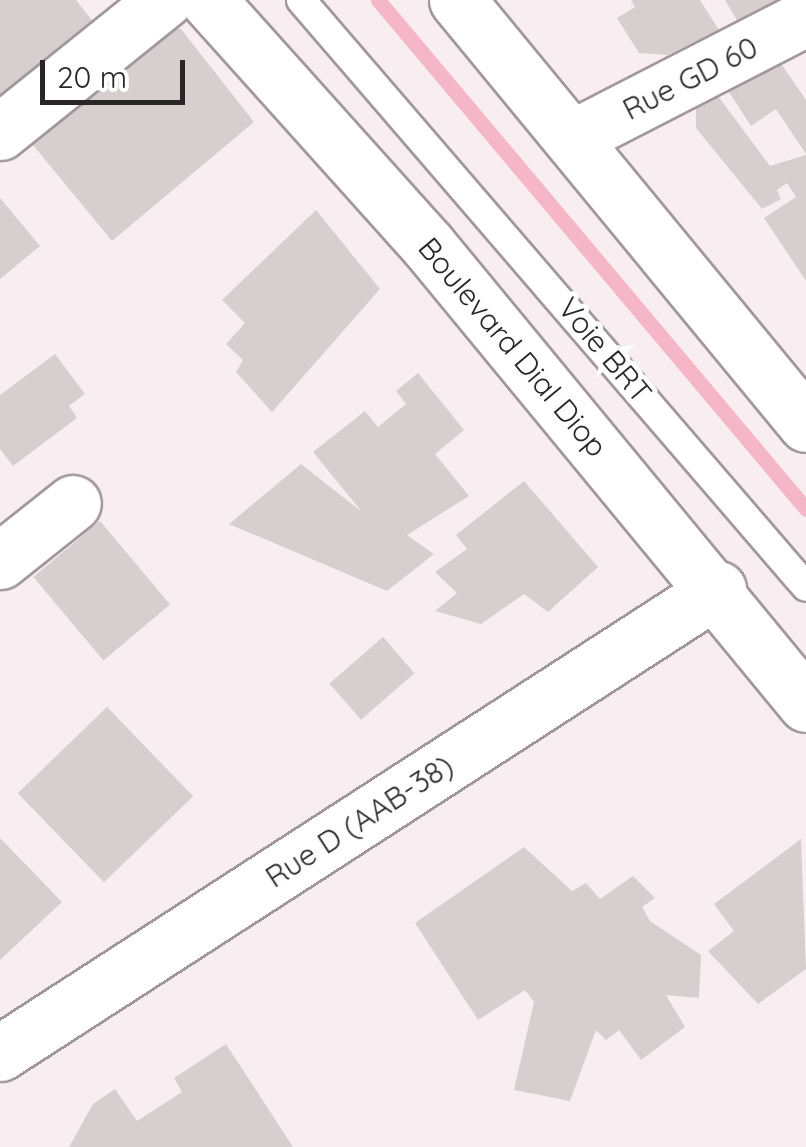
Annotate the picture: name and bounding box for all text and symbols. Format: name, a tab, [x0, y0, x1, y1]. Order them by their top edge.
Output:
street label: Rue GD 60	[617, 29, 763, 127]
scale bar	[45, 40, 190, 102]
text: 20 m	[57, 58, 127, 96]
street label: Boulevard Dial Diop	[411, 230, 615, 464]
street label: Voie BRT	[551, 290, 659, 410]
street label: Rue D (AAB-38)	[259, 747, 459, 895]

